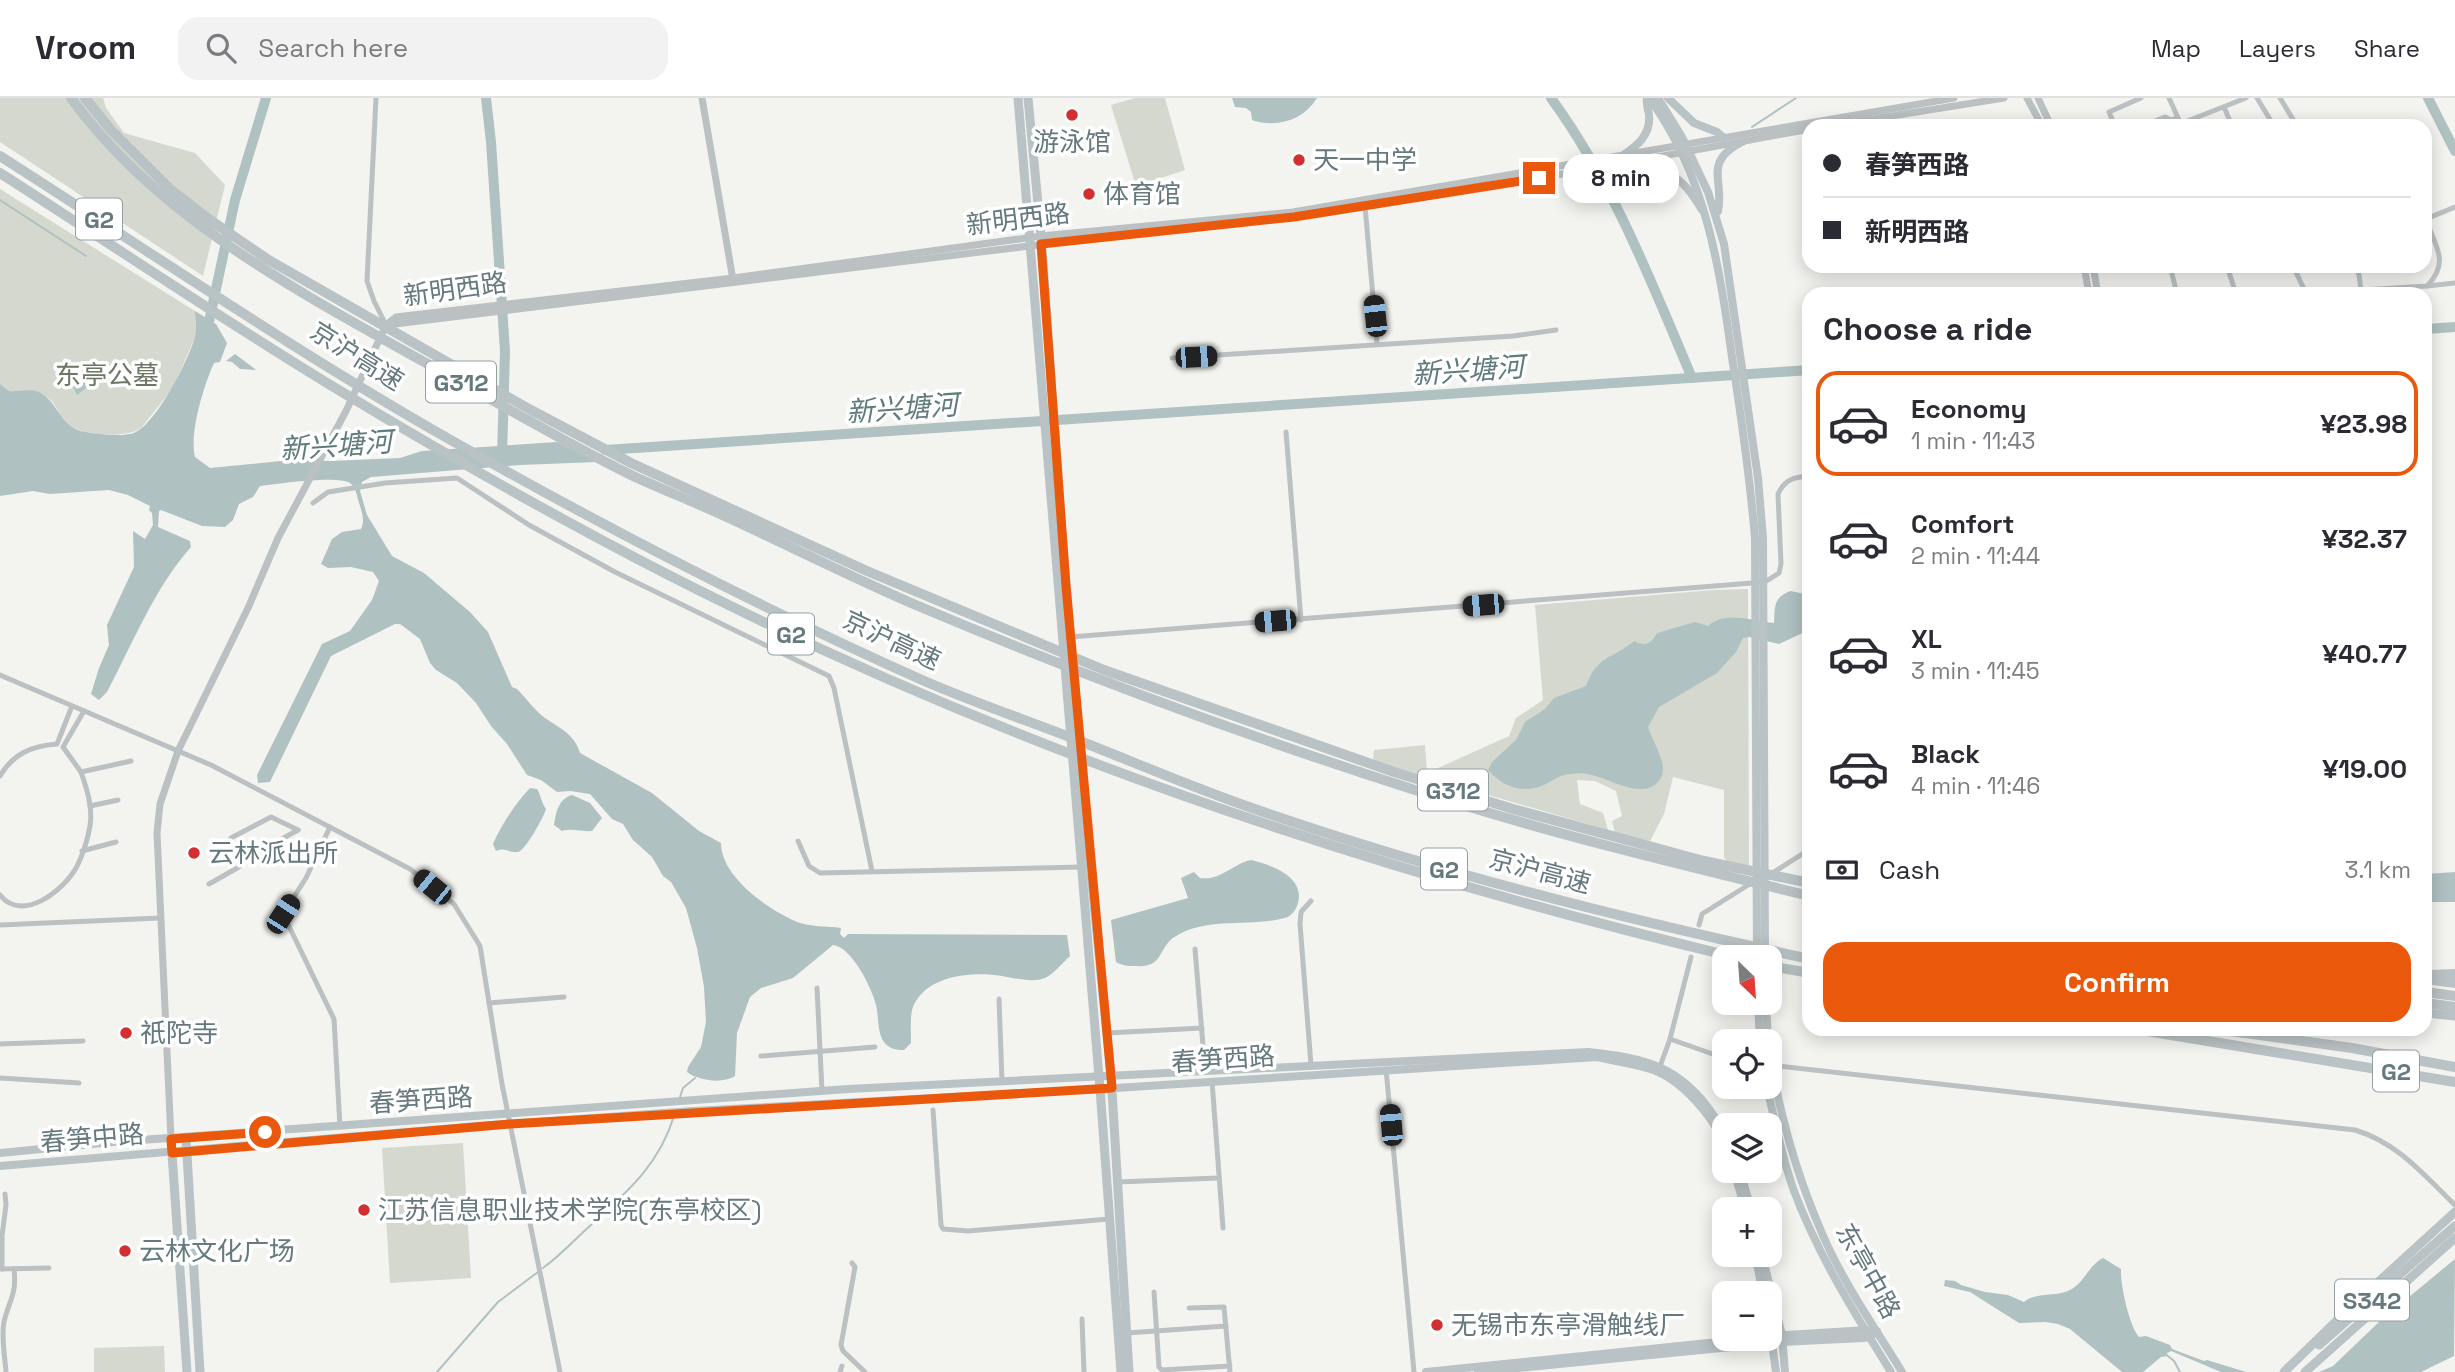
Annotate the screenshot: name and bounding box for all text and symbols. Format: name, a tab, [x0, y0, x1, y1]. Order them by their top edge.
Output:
search box	[178, 17, 668, 80]
text: Vroom	[35, 27, 136, 69]
icon: search	[202, 29, 240, 67]
text: Search here	[258, 31, 408, 65]
text: Map	[2151, 33, 2201, 64]
text: Layers	[2239, 33, 2316, 64]
text: Share	[2354, 33, 2420, 64]
marker: 游泳馆	[1064, 107, 1080, 123]
place label: 游泳馆	[1033, 125, 1111, 159]
place label: 天一中学	[1313, 143, 1417, 177]
text: 春笋西路	[1865, 148, 1969, 182]
marker: 天一中学	[1291, 152, 1307, 168]
callout: 8 min	[1564, 154, 1679, 202]
route end	[1523, 162, 1555, 194]
text: 8 min	[1591, 163, 1651, 193]
place label: 体育馆	[1103, 177, 1181, 211]
marker: 体育馆	[1081, 186, 1097, 202]
street label: 新明西路	[964, 196, 1072, 242]
road number: G2	[76, 198, 122, 239]
text: 新明西路	[1865, 215, 1969, 249]
street label: 新明西路	[401, 265, 509, 313]
car	[1363, 294, 1388, 338]
text: Choose a ride	[1823, 309, 2033, 349]
street label: 京沪高速	[304, 314, 410, 398]
car	[1175, 345, 1218, 369]
water label: 新兴塘河	[1411, 348, 1530, 392]
park label: 东亭公墓	[55, 358, 159, 392]
road number: G312	[426, 362, 496, 402]
water label: 新兴塘河	[845, 386, 964, 430]
icon: car	[1827, 392, 1890, 455]
text: Economy	[1911, 392, 2027, 426]
text: ¥23.98	[2320, 407, 2407, 441]
water label: 新兴塘河	[279, 423, 398, 467]
text: 1 min · 11:43	[1911, 426, 2035, 456]
icon: car	[1827, 507, 1890, 570]
text: Comfort	[1911, 507, 2014, 541]
text: ¥32.37	[2322, 522, 2407, 556]
text: 2 min · 11:44	[1911, 541, 2040, 571]
car	[1462, 593, 1505, 617]
street label: 京沪高速	[838, 603, 946, 677]
car	[1254, 609, 1297, 633]
road number: G2	[768, 614, 814, 654]
icon: car	[1827, 622, 1890, 685]
text: XL	[1911, 622, 1942, 656]
text: ¥40.77	[2322, 637, 2407, 671]
text: 3 min · 11:45	[1911, 656, 2040, 686]
icon: car	[1827, 737, 1890, 800]
text: Black	[1911, 737, 1980, 771]
text: ¥19.00	[2322, 752, 2407, 786]
road number: G312	[1418, 770, 1488, 810]
text: 4 min · 11:46	[1911, 771, 2040, 801]
place label: 云林派出所	[208, 836, 338, 870]
street label: 京沪高速	[1485, 841, 1595, 901]
marker: 云林派出所	[186, 845, 202, 861]
road number: G2	[1421, 848, 1467, 890]
icon: cash	[1823, 851, 1861, 889]
text: Cash	[1879, 853, 1940, 887]
text: 3.1 km	[2345, 855, 2411, 885]
car	[410, 866, 455, 908]
car	[263, 891, 304, 937]
button: Confirm	[1823, 942, 2411, 1022]
north arrow	[1712, 945, 1782, 1015]
map controls	[1712, 945, 1782, 1351]
place label: 祇陀寺	[140, 1016, 218, 1050]
marker: 祇陀寺	[118, 1025, 134, 1041]
button: locate	[1712, 1029, 1782, 1099]
street label: 春笋西路	[1170, 1038, 1276, 1080]
road number: G2	[2373, 1051, 2419, 1091]
street label: 春笋西路	[368, 1079, 474, 1121]
car	[1379, 1103, 1404, 1147]
button: layers	[1712, 1113, 1782, 1183]
route start	[249, 1116, 281, 1148]
street label: 春笋中路	[39, 1117, 145, 1159]
place label: 江苏信息职业技术学院(东亭校区)	[378, 1193, 762, 1227]
button: +	[1712, 1197, 1782, 1267]
marker: 江苏信息职业技术学院(东亭校区)	[356, 1202, 372, 1218]
street label: 东亭中路	[1828, 1217, 1908, 1325]
place label: 云林文化广场	[139, 1234, 295, 1268]
marker: 云林文化广场	[117, 1243, 133, 1259]
road number: S342	[2335, 1280, 2409, 1320]
button: −	[1712, 1281, 1782, 1351]
place label: 无锡市东亭滑触线厂	[1451, 1308, 1685, 1342]
marker: 无锡市东亭滑触线厂	[1429, 1317, 1445, 1333]

